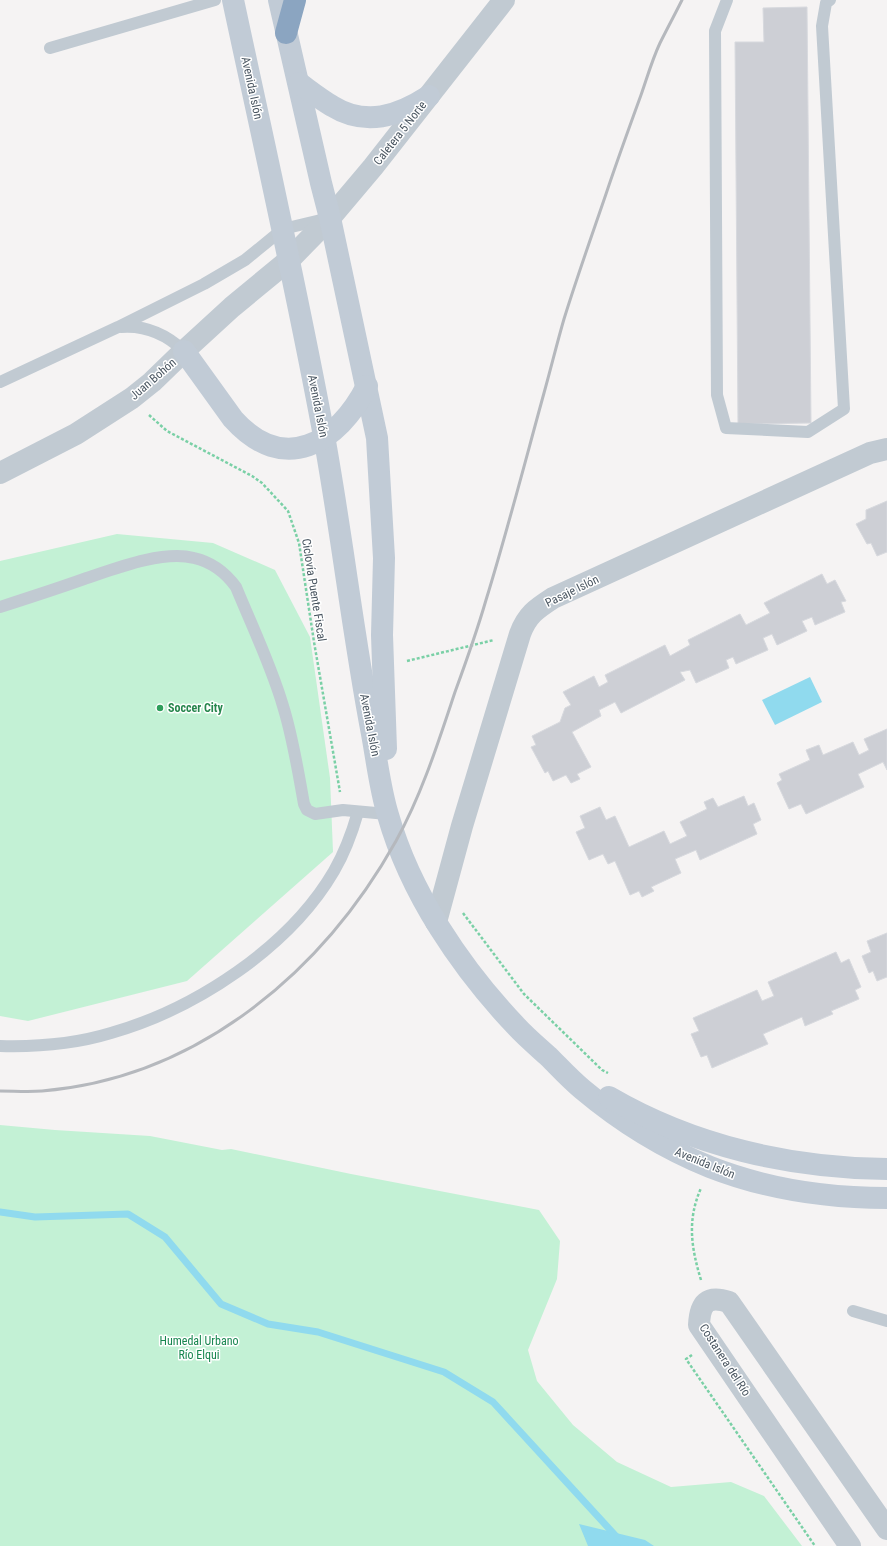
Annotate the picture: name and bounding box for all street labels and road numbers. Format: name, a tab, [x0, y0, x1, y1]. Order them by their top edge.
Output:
street label: Avenida Islón	[239, 56, 265, 121]
street label: Caletera 5 Norte	[371, 98, 430, 168]
street label: Juan Bohón	[127, 355, 179, 403]
street label: Avenida Islón	[305, 374, 331, 439]
street label: Ciclovía Puente Fiscal	[299, 537, 329, 643]
street label: Pasaje Islón	[543, 572, 601, 610]
street label: Avenida Islón	[357, 693, 383, 758]
street label: Avenida Islón	[673, 1145, 737, 1181]
street label: Costanera del Río	[696, 1321, 754, 1399]

